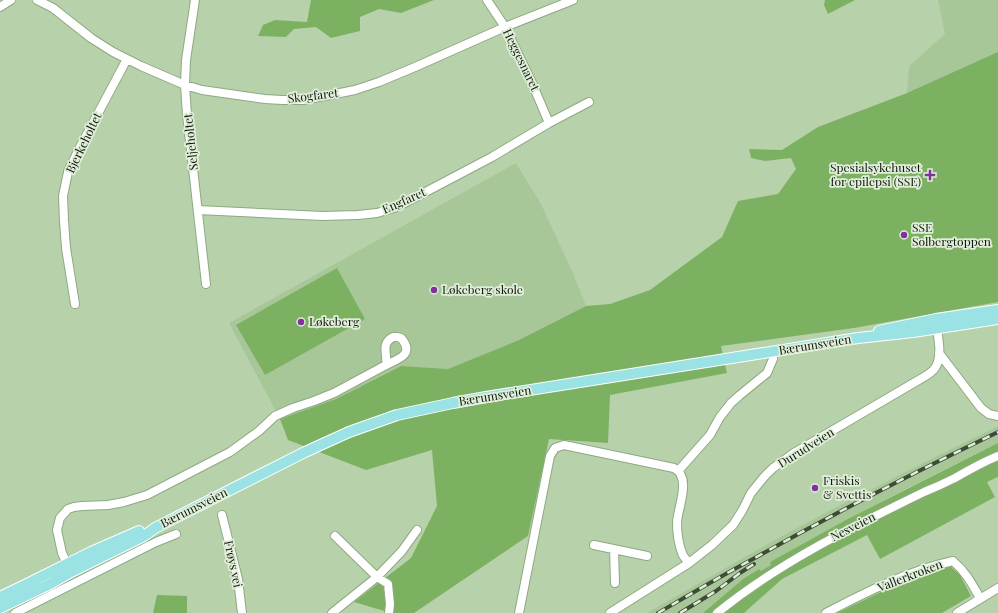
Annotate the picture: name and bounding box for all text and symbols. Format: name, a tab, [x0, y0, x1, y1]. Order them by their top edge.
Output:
street label: Heggesnaret	[500, 26, 544, 94]
street label: Skogfaret	[287, 84, 340, 106]
street label: Bjerkeholtet	[62, 109, 105, 176]
street label: Seljeholtet	[179, 112, 201, 171]
place label: Spesialsykehuset for epilepsi (SSE)	[830, 159, 922, 189]
marker: Spesialsykehuset for epilepsi (SSE)	[924, 169, 936, 181]
street label: Engfaret	[379, 183, 429, 217]
place label: SSE Solbergtoppen	[912, 219, 991, 249]
marker: SSE Solbergtoppen	[899, 230, 909, 240]
place label: Løkeberg skole	[442, 281, 523, 297]
marker: Løkeberg skole	[429, 285, 439, 295]
place label: Løkeberg	[309, 313, 360, 329]
marker: Løkeberg	[296, 317, 306, 327]
street label: Bærumsveien	[777, 330, 852, 358]
street label: Bærumsveien	[457, 381, 532, 409]
street label: Durudveien	[774, 424, 837, 471]
place label: Friskis & Svettis	[823, 472, 871, 502]
street label: Bærumsveien	[157, 483, 230, 531]
marker: Friskis & Svettis	[810, 483, 820, 493]
street label: Nesveien	[827, 508, 878, 544]
street label: Frøys vei	[221, 539, 247, 589]
street label: Vallerkroken	[874, 555, 944, 595]

